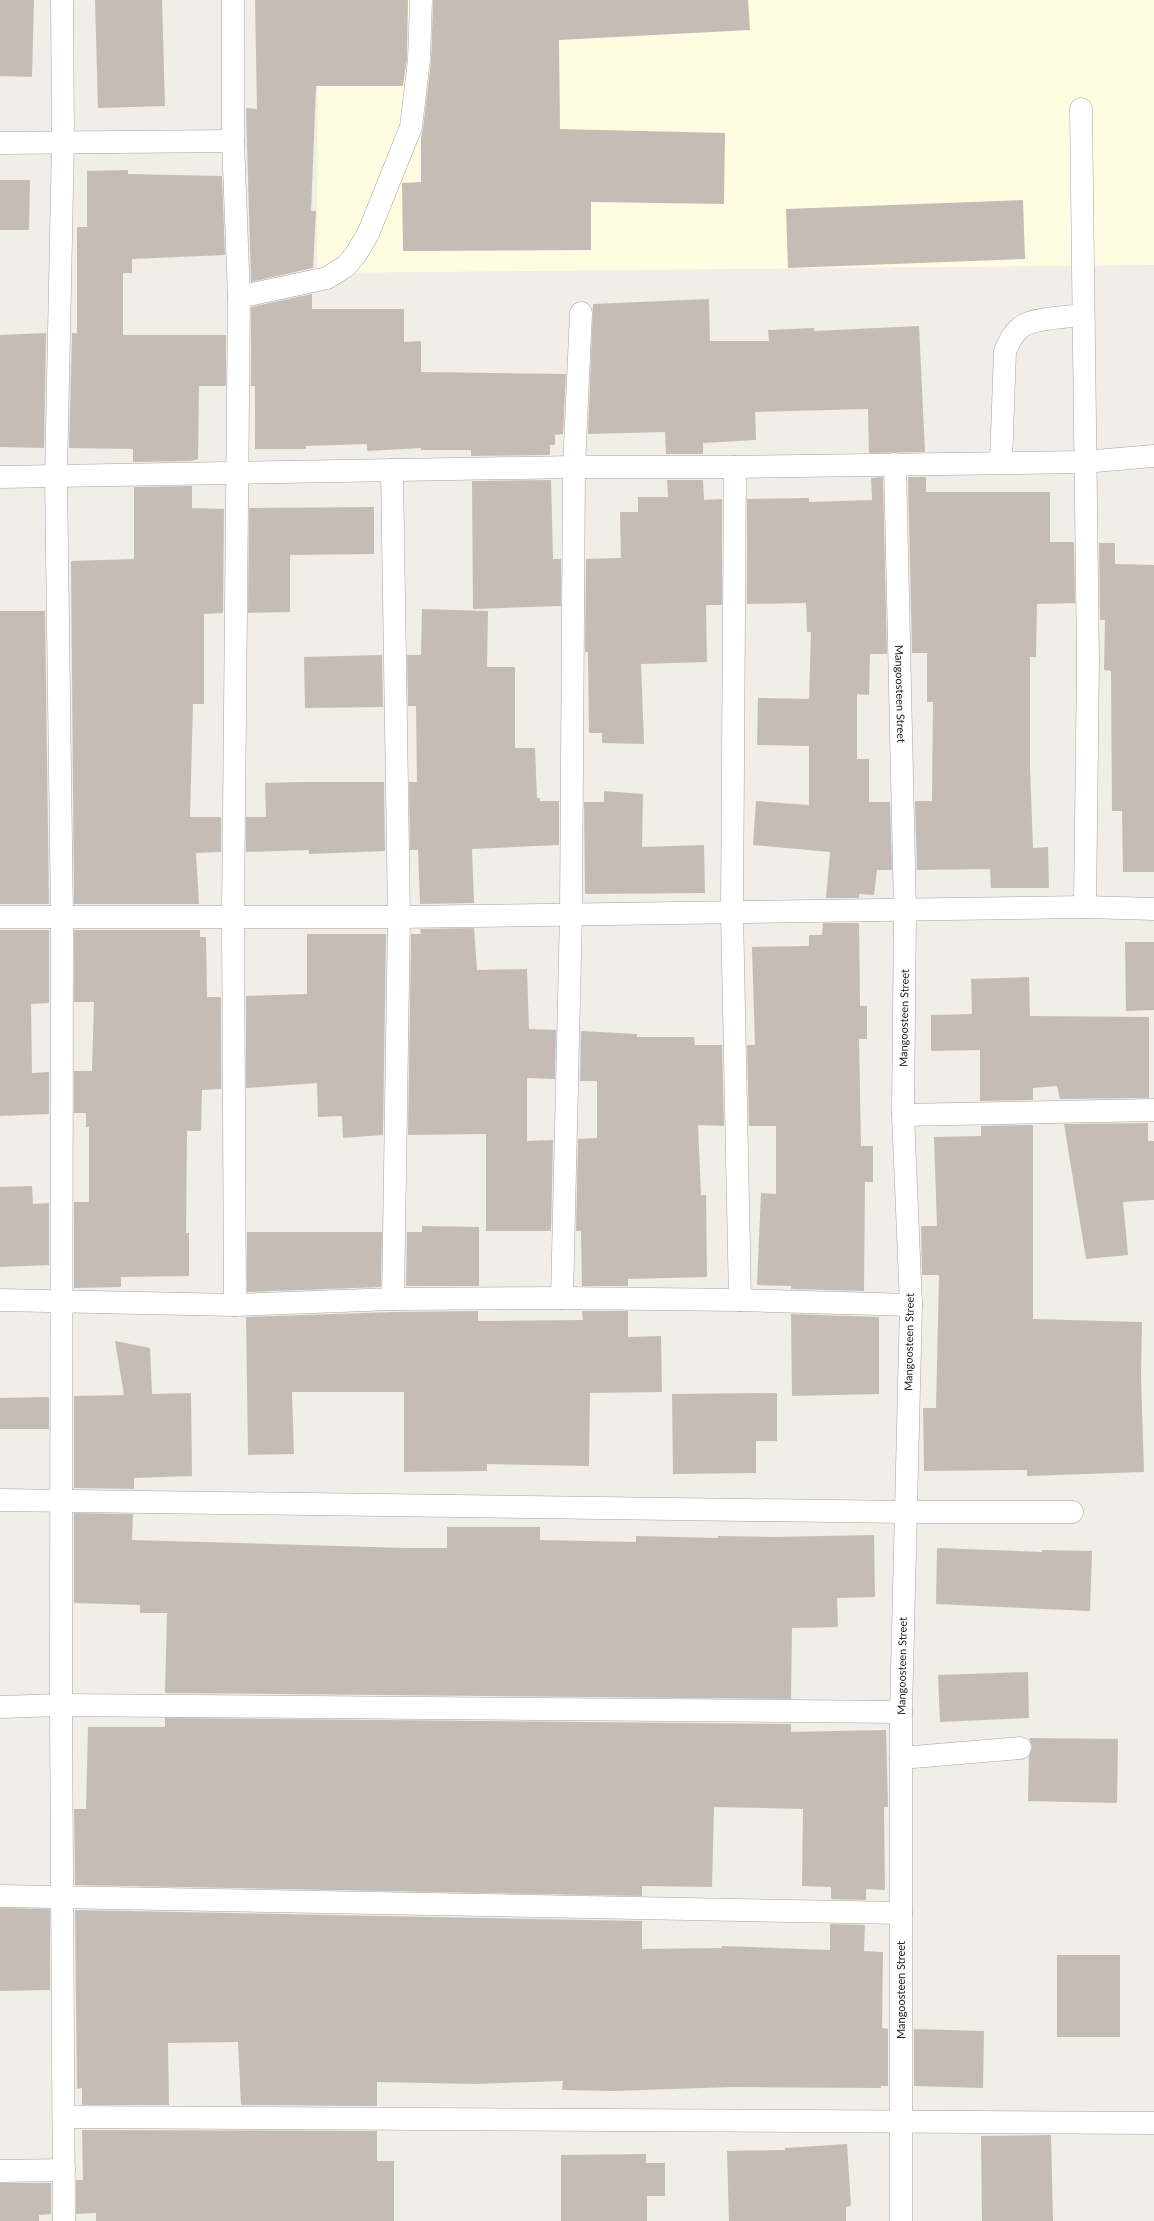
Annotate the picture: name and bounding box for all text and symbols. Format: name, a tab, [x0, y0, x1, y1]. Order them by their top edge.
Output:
street label: Mangoosteen Street	[893, 645, 908, 743]
street label: Mangoosteen Street	[896, 969, 911, 1067]
street label: Mangoosteen Street	[901, 1293, 916, 1391]
street label: Mangoosteen Street	[894, 1617, 909, 1715]
street label: Mangoosteen Street	[894, 1941, 907, 2039]

